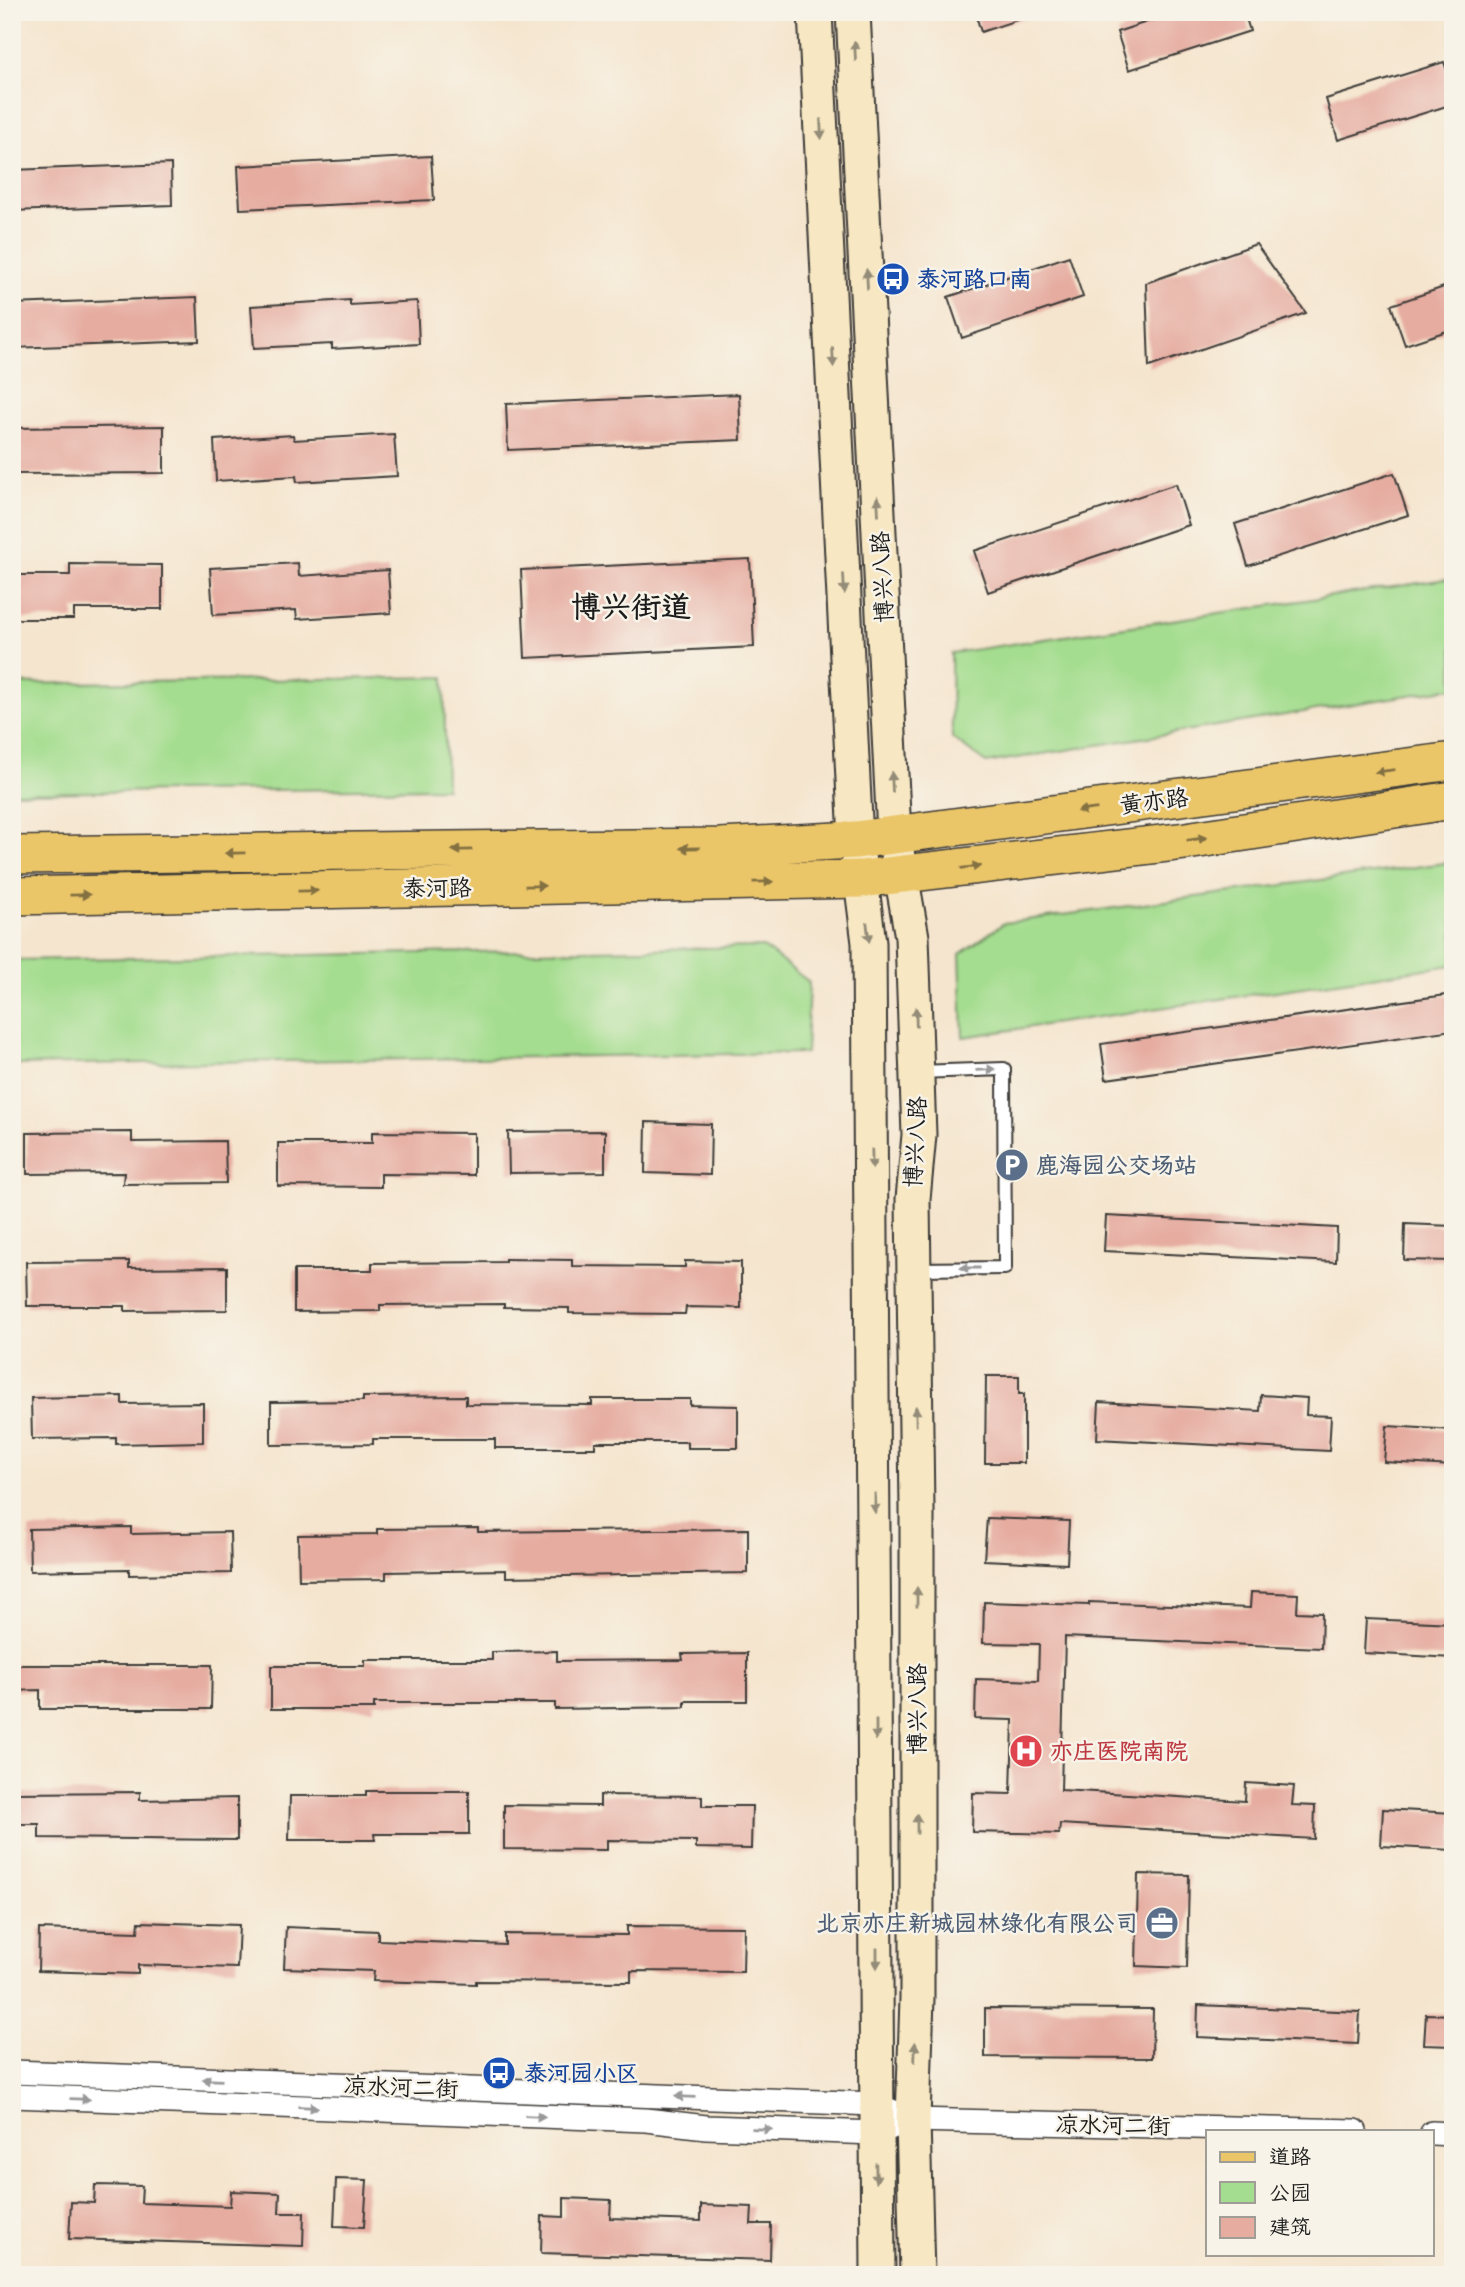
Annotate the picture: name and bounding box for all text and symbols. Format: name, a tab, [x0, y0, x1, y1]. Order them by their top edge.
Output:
one-way arrow	[850, 40, 861, 62]
one-way arrow	[816, 119, 827, 141]
bus stop icon: 泰河路口南	[874, 260, 912, 298]
place label: 泰河路口南	[917, 266, 1032, 293]
one-way arrow	[861, 267, 872, 289]
one-way arrow	[828, 346, 839, 368]
one-way arrow	[872, 495, 883, 517]
street label: 博兴八路	[867, 530, 898, 624]
one-way arrow	[839, 573, 850, 595]
district label: 博兴街道	[571, 590, 691, 625]
one-way arrow	[1374, 766, 1396, 777]
one-way arrow	[886, 771, 897, 793]
street label: 黄亦路	[1118, 784, 1190, 819]
one-way arrow	[1076, 804, 1098, 815]
one-way arrow	[1186, 833, 1208, 844]
one-way arrow	[678, 842, 700, 854]
one-way arrow	[451, 844, 473, 856]
one-way arrow	[223, 847, 245, 859]
one-way arrow	[960, 861, 982, 872]
street label: 泰河路	[402, 874, 472, 903]
one-way arrow	[752, 876, 774, 888]
one-way arrow	[525, 881, 547, 892]
one-way arrow	[297, 885, 319, 896]
one-way arrow	[70, 889, 92, 901]
one-way arrow	[862, 921, 873, 943]
one-way arrow	[910, 1006, 921, 1028]
one-way arrow	[975, 1064, 997, 1075]
street label: 博兴八路	[900, 1095, 931, 1189]
parking icon: 鹿海园公交场站	[993, 1146, 1031, 1184]
one-way arrow	[866, 1149, 877, 1171]
place label: 鹿海园公交场站	[1036, 1152, 1197, 1179]
one-way arrow	[959, 1262, 981, 1274]
one-way arrow	[910, 1405, 921, 1427]
one-way arrow	[869, 1492, 881, 1514]
one-way arrow	[911, 1585, 923, 1607]
street label: 博兴八路	[904, 1663, 931, 1755]
one-way arrow	[870, 1719, 882, 1741]
hospital icon: 亦庄医院南院	[1007, 1732, 1045, 1770]
place label: 亦庄医院南院	[1050, 1738, 1188, 1765]
one-way arrow	[911, 1813, 923, 1835]
office icon: 北京亦庄新城园林绿化有限公司	[1143, 1904, 1181, 1942]
place label: 北京亦庄新城园林绿化有限公司	[816, 1910, 1138, 1937]
one-way arrow	[872, 1947, 883, 1969]
one-way arrow	[909, 2040, 921, 2062]
bus stop icon: 泰河园小区	[480, 2054, 518, 2092]
place label: 泰河园小区	[524, 2060, 639, 2087]
street label: 凉水河二街	[343, 2072, 459, 2103]
one-way arrow	[201, 2074, 223, 2085]
one-way arrow	[673, 2092, 695, 2103]
one-way arrow	[70, 2093, 92, 2104]
one-way arrow	[297, 2102, 319, 2113]
one-way arrow	[524, 2110, 546, 2122]
street label: 凉水河二街	[1055, 2111, 1171, 2140]
one-way arrow	[751, 2124, 773, 2135]
legend	[1206, 2130, 1434, 2256]
text: 道路	[1269, 2145, 1311, 2169]
one-way arrow	[870, 2162, 882, 2184]
text: 公园	[1269, 2181, 1311, 2205]
text: 建筑	[1269, 2215, 1311, 2239]

